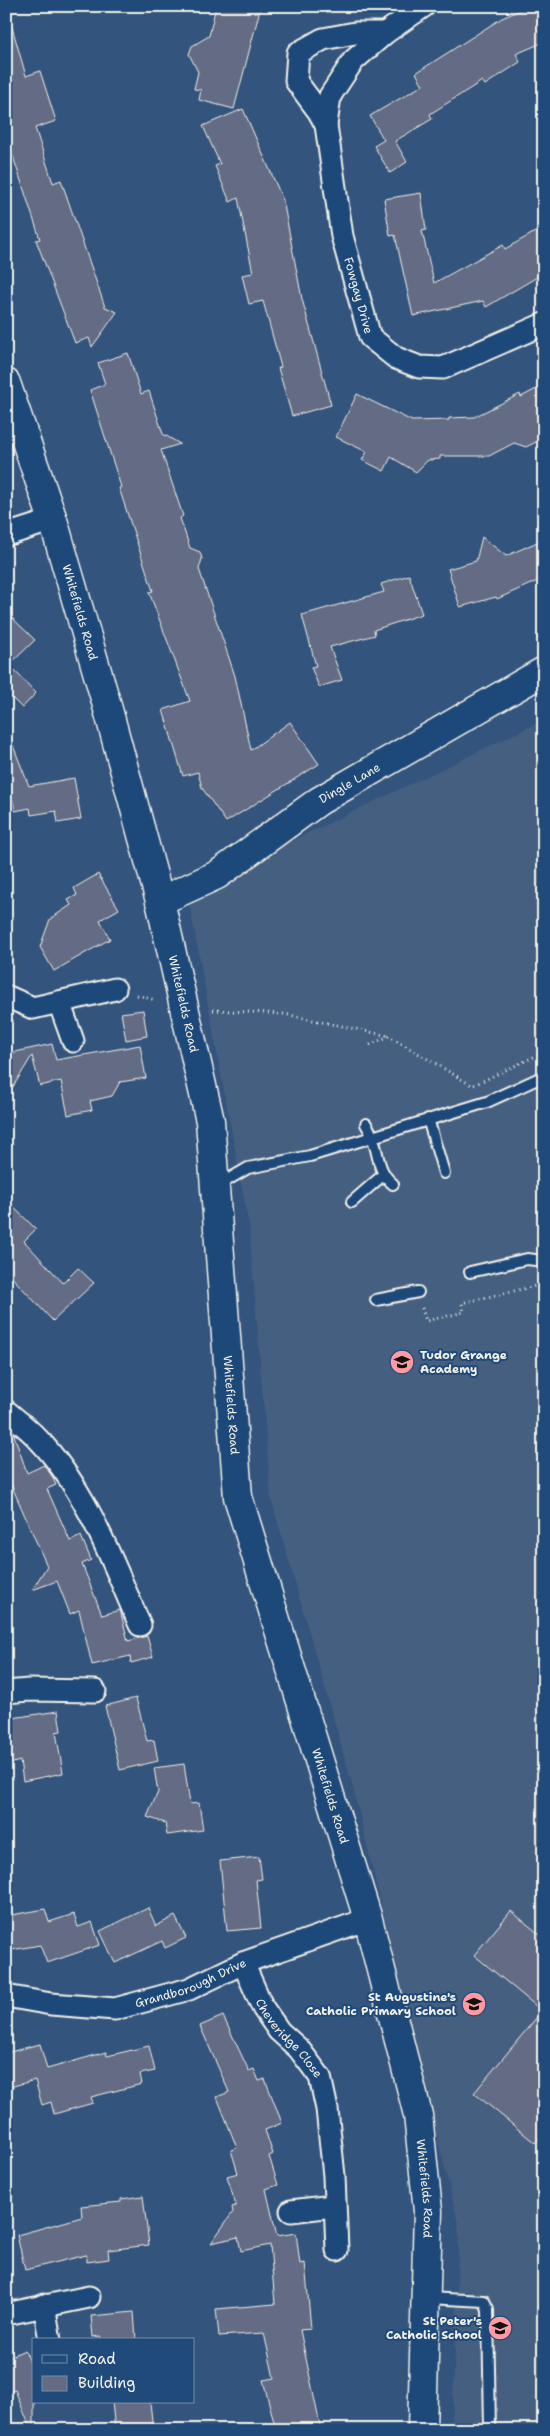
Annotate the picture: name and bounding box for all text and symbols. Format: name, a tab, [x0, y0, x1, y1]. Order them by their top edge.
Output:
street label: Fowgay Drive	[340, 255, 377, 336]
street label: Whitefields Road	[58, 562, 102, 663]
street label: Dingle Lane	[316, 759, 383, 807]
street label: Whitefields Road	[165, 954, 202, 1054]
place label: Tudor Grange Academy	[420, 1347, 507, 1377]
school or university icon: Tudor Grange Academy	[389, 1349, 415, 1375]
street label: Whitefields Road	[219, 1355, 243, 1455]
street label: Whitefields Road	[308, 1746, 352, 1846]
street label: Grandborough Drive	[133, 1955, 249, 2011]
place label: St Augustine's Catholic Primary School	[306, 1989, 456, 2019]
school or university icon: St Augustine's Catholic Primary School	[461, 1991, 487, 2017]
street label: Cheveridge Close	[252, 1996, 326, 2081]
street label: Whitefields Road	[413, 2138, 436, 2239]
place label: St Peter's Catholic School	[386, 2313, 482, 2343]
school or university icon: St Peter's Catholic School	[487, 2315, 513, 2341]
legend	[32, 2338, 195, 2404]
text: Road	[78, 2349, 116, 2369]
text: Building	[78, 2373, 135, 2393]

